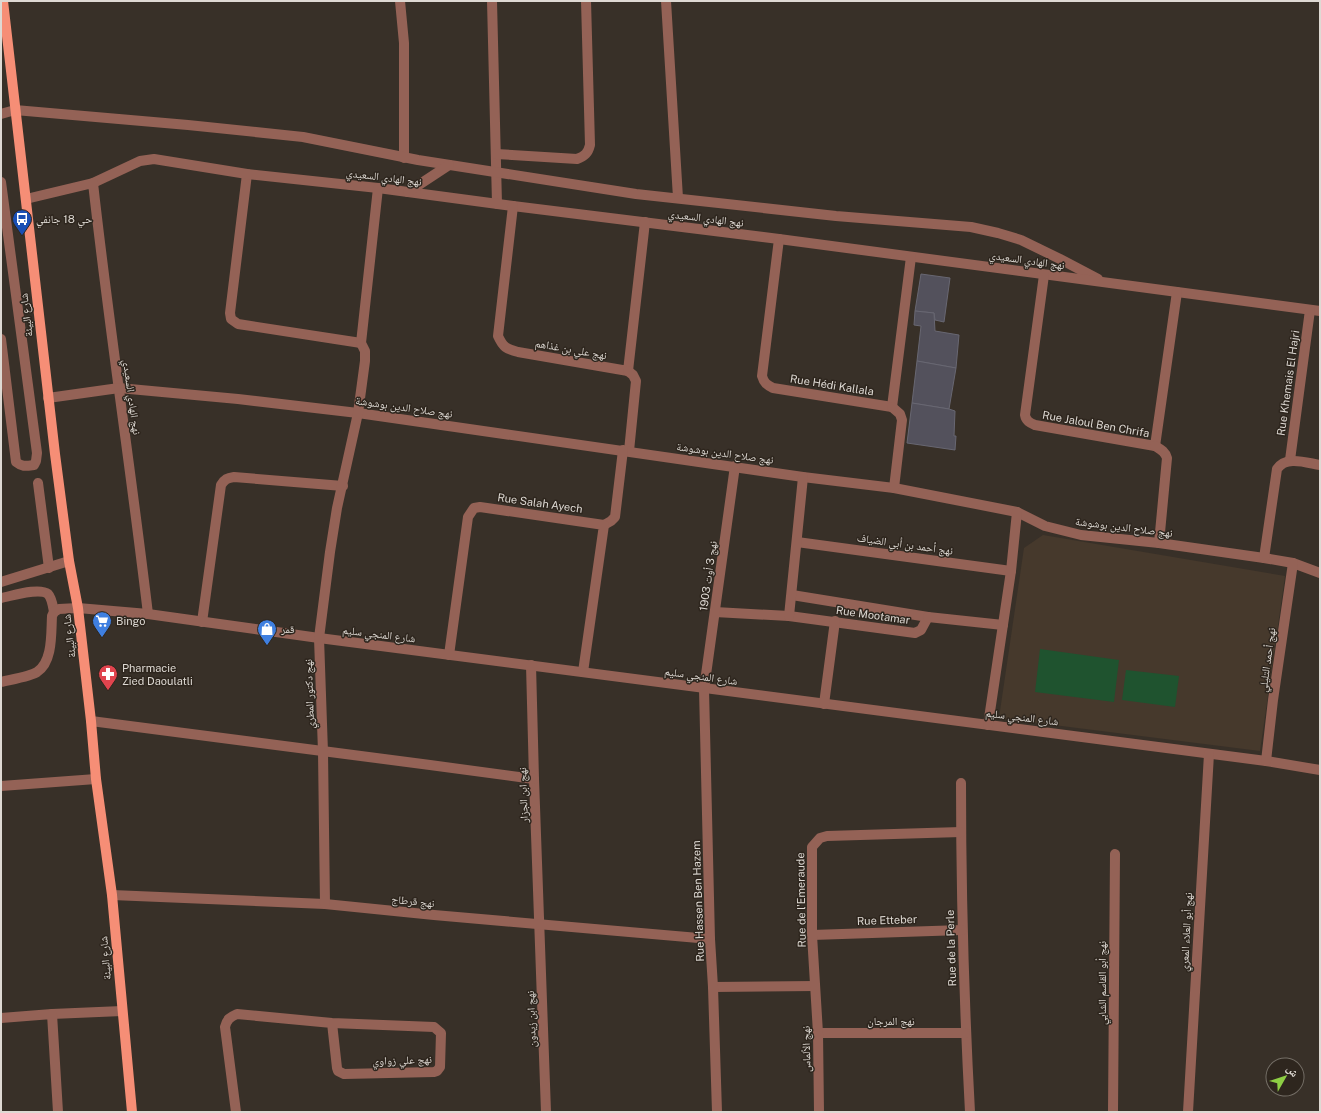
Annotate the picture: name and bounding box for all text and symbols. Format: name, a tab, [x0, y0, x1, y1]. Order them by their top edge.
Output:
street label: نهج الهادي السعيدي	[345, 166, 422, 190]
street label: نهج الهادي السعيدي	[667, 207, 744, 231]
bus stop icon: حي 18 جانفي	[11, 208, 33, 236]
place label: حي 18 جانفي	[36, 213, 92, 228]
street label: نهج الهادي السعيدي	[988, 249, 1065, 274]
street label: شارع البيئة	[17, 292, 36, 338]
street label: Rue Khemais El Hajri	[1275, 330, 1301, 436]
street label: نهج علي بن غذاهم	[534, 337, 608, 364]
street label: نهج الهادي السعيدي	[118, 359, 143, 436]
street label: Rue Hédi Kallala	[789, 372, 875, 398]
street label: نهج صلاح الدين بوشوشة	[354, 394, 453, 421]
street label: Rue Jaloul Ben Chrifa	[1041, 409, 1151, 439]
street label: نهج صلاح الدين بوشوشة	[675, 440, 774, 467]
street label: Rue Salah Ayech	[497, 491, 583, 515]
street label: نهج صلاح الدين بوشوشة	[1074, 515, 1173, 540]
street label: نهج أحمد بن أبي الضياف	[856, 530, 954, 559]
street label: نهج 3 أوت 1903	[696, 540, 720, 612]
street label: Rue Mootamar	[835, 604, 911, 626]
supermarket icon: Bingo	[91, 610, 113, 638]
street label: شارع البيئة	[60, 613, 79, 659]
place label: Bingo	[116, 615, 145, 627]
shop icon: قمر	[256, 618, 278, 646]
place label: قمر	[280, 623, 295, 635]
street label: شارع المنجي سليم	[341, 624, 416, 647]
street label: نهج أحمد التليلي	[1256, 627, 1280, 693]
street label: نهج دكتور المطري	[302, 659, 319, 729]
place label: Pharmacie Zied Daoulatli	[122, 662, 193, 687]
pharmacy icon: Pharmacie Zied Daoulatli	[97, 663, 119, 691]
street label: شارع المنجي سليم	[663, 665, 738, 690]
street label: شارع المنجي سليم	[984, 707, 1059, 730]
street label: نهج ابن الجزار	[516, 767, 531, 824]
street label: Rue Hassen Ben Hazem	[690, 840, 706, 962]
street label: Rue de l'Emeraude	[794, 852, 808, 948]
street label: نهج أبو العلاء المعري	[1177, 892, 1197, 972]
street label: نهج قرطاج	[391, 893, 435, 910]
street label: Rue de la Perle	[944, 910, 958, 986]
street label: Rue Etteber	[857, 913, 917, 927]
street label: شارع البيئة	[97, 936, 114, 980]
street label: نهج أبو القاسم الشابي	[1095, 941, 1111, 1025]
street label: نهج ابن زيدون	[524, 990, 539, 1048]
street label: نهج المرجان	[867, 1015, 915, 1028]
street label: نهج الألماس	[800, 1026, 813, 1072]
street label: نهج علي زواوي	[372, 1053, 432, 1070]
north arrow	[1265, 1057, 1305, 1097]
text: ش	[1283, 1062, 1301, 1081]

